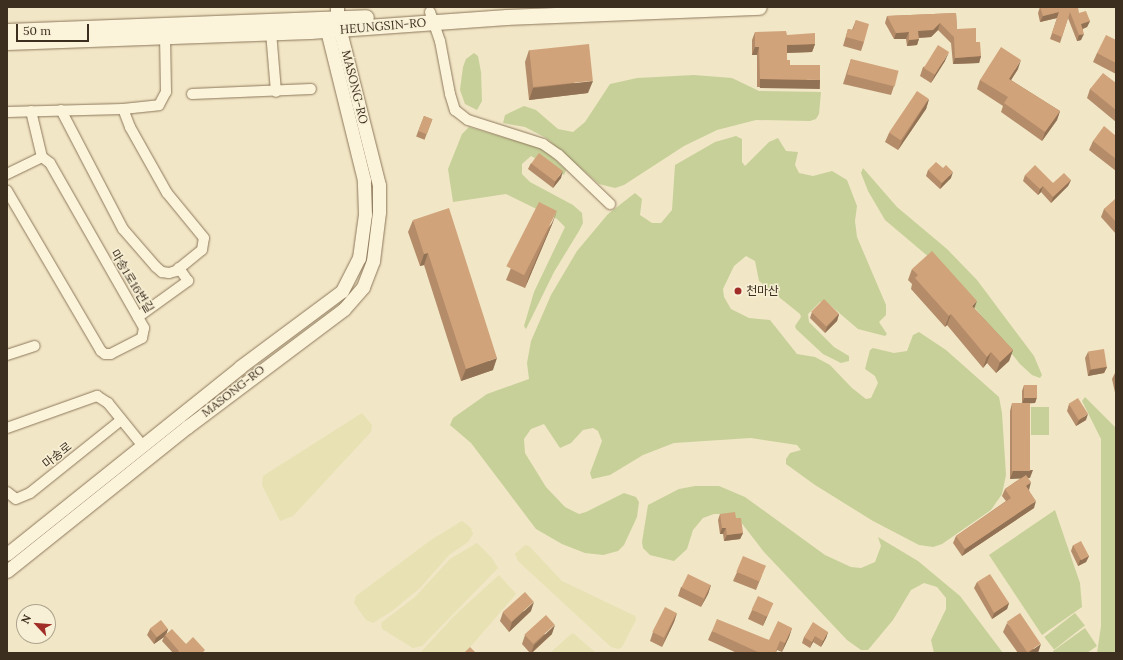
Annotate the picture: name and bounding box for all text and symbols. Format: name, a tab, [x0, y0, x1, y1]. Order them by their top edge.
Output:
street label: HEUNGSIN-RO	[339, 15, 427, 37]
scale bar	[18, 16, 91, 42]
text: 50 m	[23, 23, 51, 38]
street label: MASONG-RO	[339, 49, 371, 125]
street label: 마송1로16번길	[108, 247, 156, 315]
place label: 천마산	[746, 284, 779, 298]
marker: 천마산	[733, 286, 743, 296]
street label: MASONG-RO	[199, 362, 267, 420]
street label: 마송로	[40, 439, 74, 471]
north arrow	[16, 604, 56, 644]
text: N	[18, 612, 34, 626]

